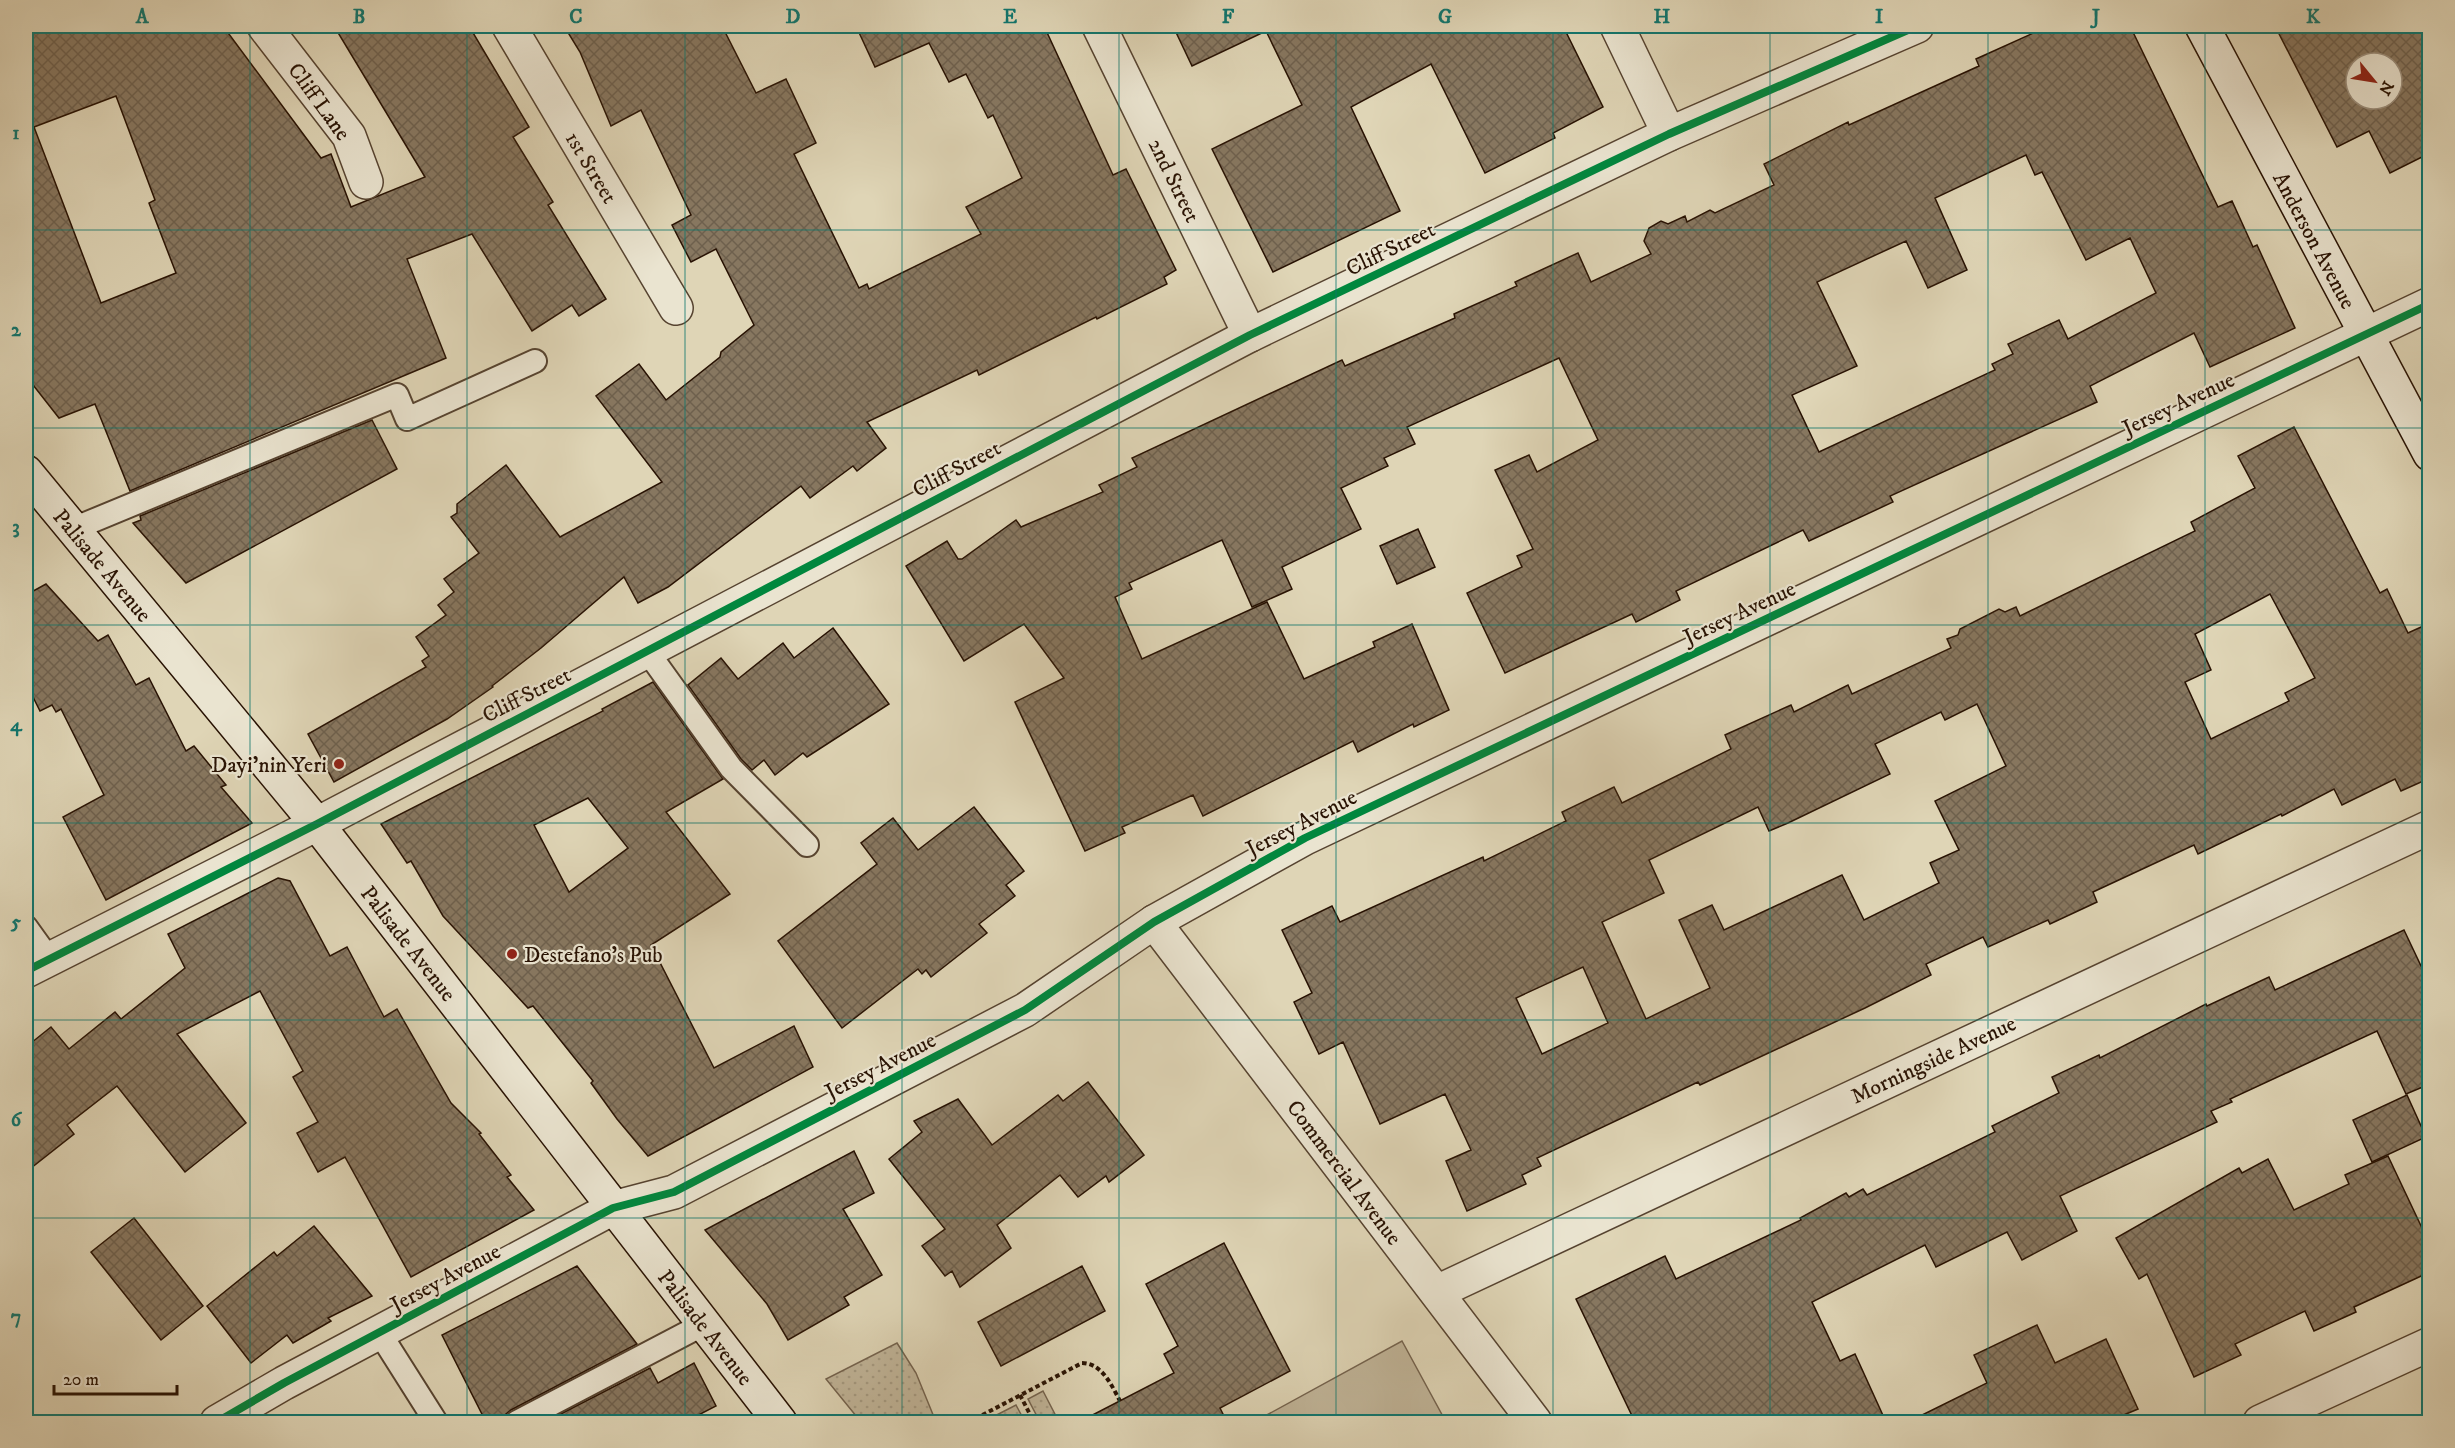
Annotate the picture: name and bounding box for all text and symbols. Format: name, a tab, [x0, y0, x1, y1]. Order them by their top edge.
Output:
text: A	[135, 5, 150, 30]
text: B	[353, 5, 365, 30]
text: C	[569, 5, 583, 30]
text: D	[786, 5, 801, 30]
text: E	[1003, 5, 1017, 30]
text: F	[1222, 5, 1235, 30]
text: G	[1438, 5, 1452, 30]
text: H	[1654, 5, 1671, 30]
text: I	[1875, 5, 1883, 30]
text: J	[2090, 5, 2100, 30]
text: K	[2306, 5, 2321, 30]
north arrow	[2344, 51, 2404, 111]
street label: Cliff Lane	[282, 58, 356, 146]
text: N	[2374, 77, 2398, 99]
text: 1	[12, 121, 20, 146]
street label: 1st Street	[559, 127, 623, 209]
street label: 2nd Street	[1142, 134, 1206, 227]
street label: Anderson Avenue	[2266, 168, 2361, 314]
street label: Cliff Street	[1342, 216, 1440, 283]
text: 2	[11, 318, 22, 343]
street label: Jersey Avenue	[2116, 367, 2239, 443]
street label: Cliff Street	[908, 435, 1005, 504]
street label: Palisade Avenue	[47, 504, 157, 628]
text: 3	[12, 515, 20, 540]
street label: Jersey Avenue	[1677, 576, 1800, 652]
street label: Cliff Street	[478, 662, 576, 729]
text: 4	[10, 713, 23, 738]
place label: Dayi’nin Yeri	[211, 752, 327, 779]
marker: Dayi’nin Yeri	[332, 757, 346, 771]
street label: Jersey Avenue	[1240, 784, 1362, 864]
street label: Palisade Avenue	[354, 881, 461, 1007]
text: 5	[10, 910, 21, 935]
place label: Destefano's Pub	[524, 942, 663, 969]
marker: Destefano's Pub	[505, 947, 519, 961]
street label: Morningside Avenue	[1847, 1010, 2021, 1110]
street label: Jersey Avenue	[819, 1027, 941, 1107]
street label: Commercial Avenue	[1280, 1095, 1407, 1251]
text: 6	[11, 1108, 23, 1133]
street label: Jersey Avenue	[384, 1238, 505, 1320]
street label: Palisade Avenue	[651, 1265, 758, 1391]
text: 7	[11, 1305, 21, 1330]
scale bar	[54, 1358, 177, 1396]
text: 20 m	[63, 1369, 99, 1391]

